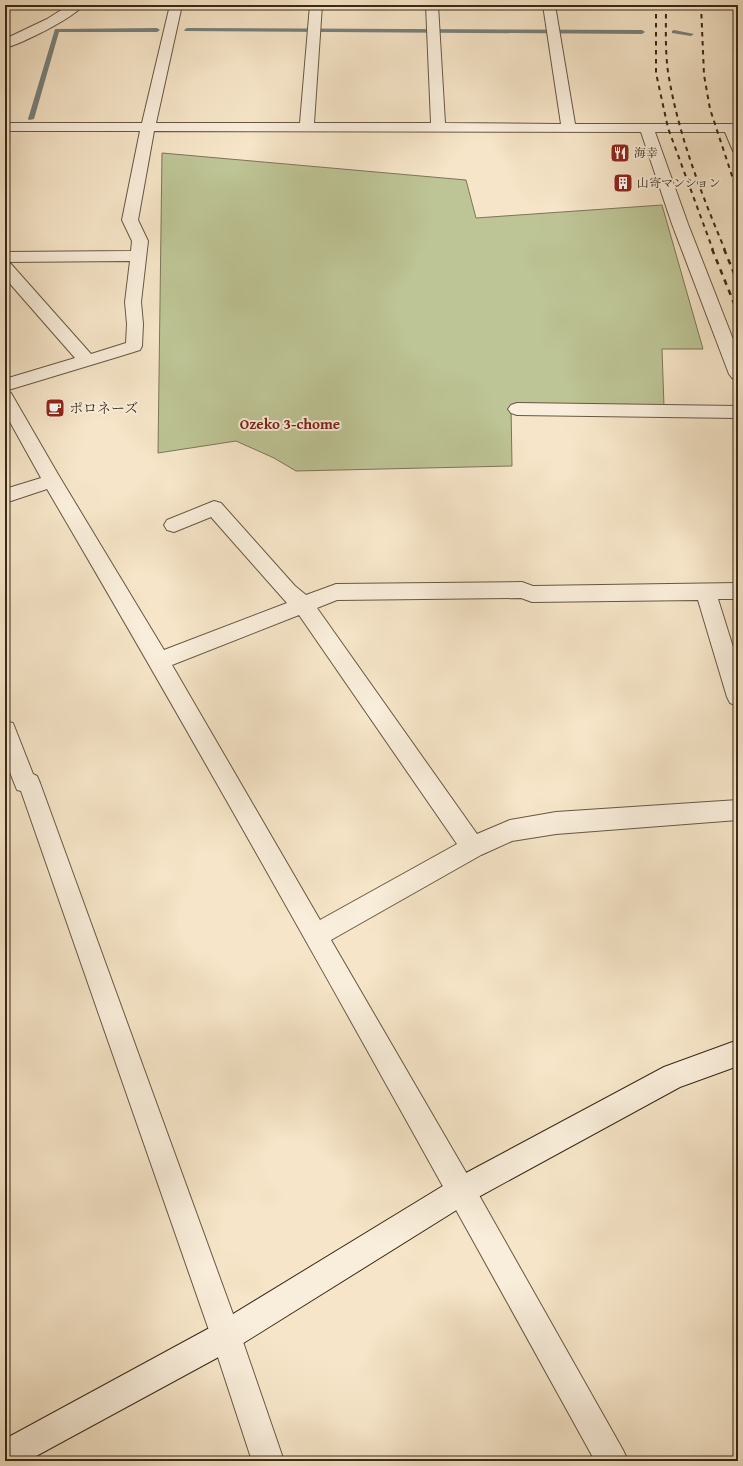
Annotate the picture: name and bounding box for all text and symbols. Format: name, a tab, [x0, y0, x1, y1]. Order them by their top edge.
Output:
restaurant icon: 海幸	[609, 142, 631, 164]
place label: 海幸	[634, 144, 658, 161]
building icon: 山寄マンション	[612, 172, 634, 194]
place label: 山寄マンション	[637, 174, 720, 191]
cafe icon: ポロネーズ	[44, 397, 66, 419]
place label: ポロネーズ	[69, 398, 138, 418]
district label: Ozeko 3-chome	[240, 413, 340, 434]

